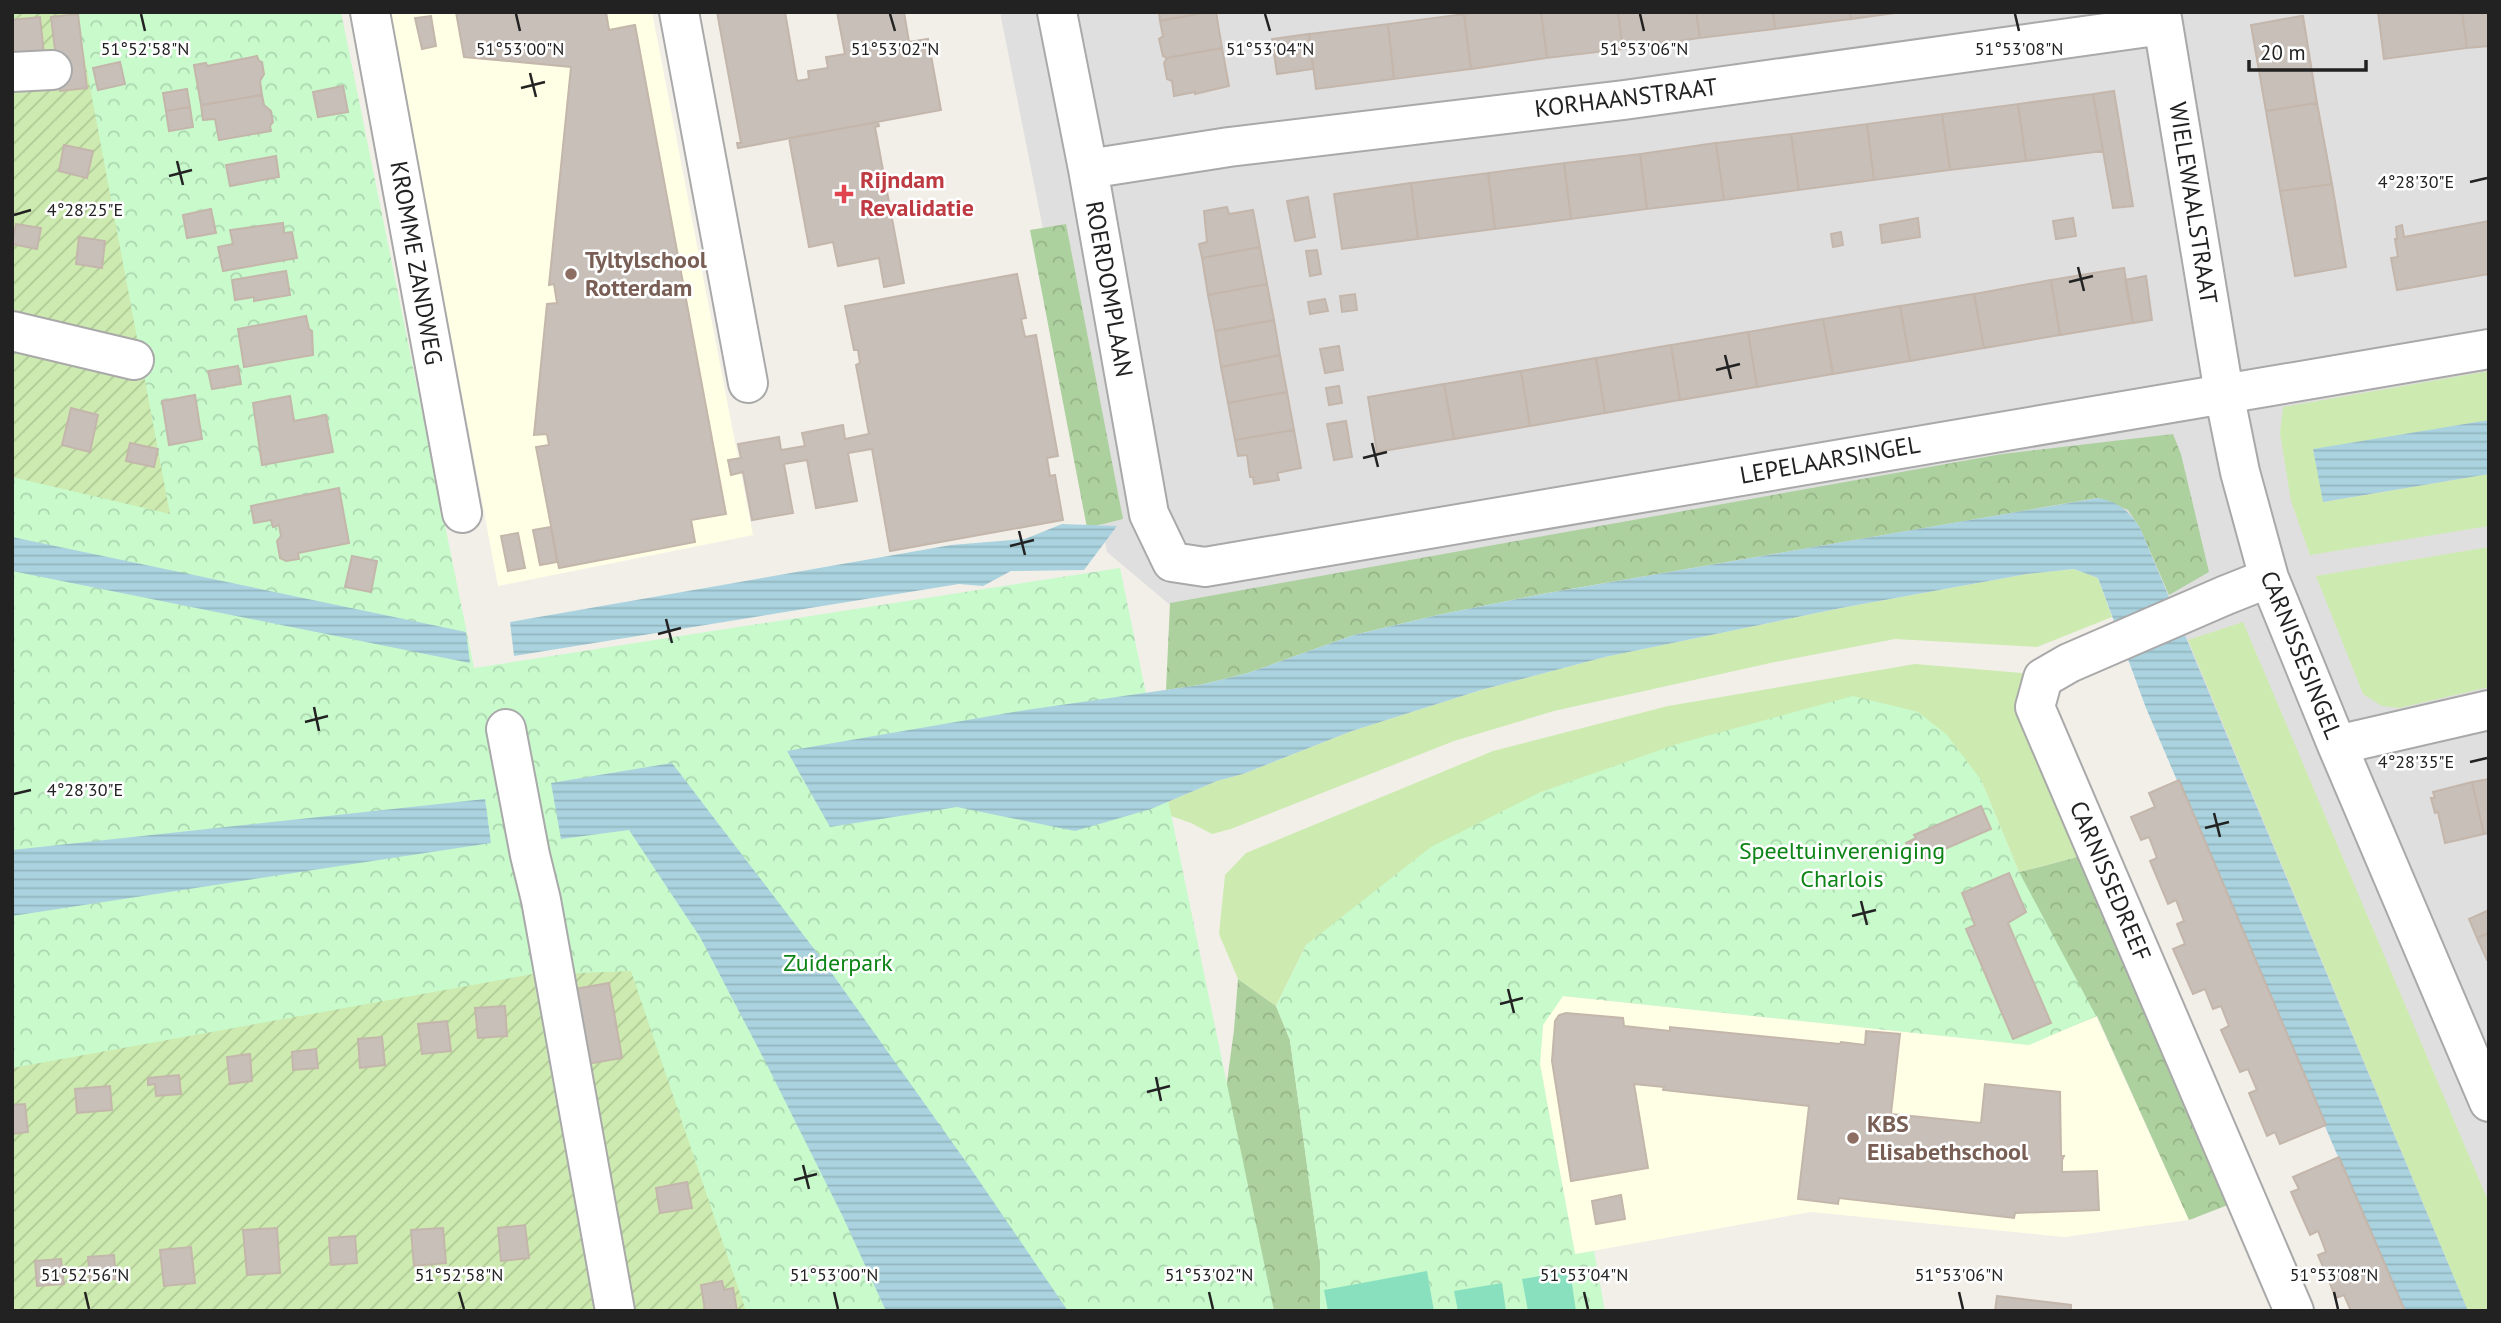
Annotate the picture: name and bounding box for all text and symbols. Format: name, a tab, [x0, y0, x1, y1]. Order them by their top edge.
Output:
scale bar	[2249, 28, 2366, 72]
text: 51°52'58"N	[101, 37, 189, 60]
text: 51°53'00"N	[476, 37, 564, 60]
text: 51°53'02"N	[851, 37, 939, 60]
text: 51°53'04"N	[1226, 37, 1314, 60]
text: 51°53'06"N	[1600, 37, 1688, 60]
text: 51°53'08"N	[1975, 37, 2063, 60]
text: 20 m	[2260, 39, 2306, 66]
street label: KORHAANSTRAAT	[1533, 71, 1719, 124]
street label: WIELEWAALSTRAAT	[2162, 100, 2225, 306]
street label: KROMME ZANDWEG	[383, 159, 450, 367]
place label: Rijndam Revalidatie	[860, 164, 974, 223]
text: 4°28'30"E	[2378, 170, 2454, 193]
marker: Rijndam Revalidatie	[834, 184, 854, 204]
text: 4°28'25"E	[47, 198, 123, 221]
street label: ROERDOMPLAAN	[1079, 199, 1140, 379]
place label: Tyltylschool Rotterdam	[585, 244, 708, 303]
marker: Tyltylschool Rotterdam	[563, 266, 579, 282]
street label: LEPELAARSINGEL	[1737, 428, 1922, 491]
street label: CARNISSESINGEL	[2254, 566, 2349, 743]
text: 4°28'35"E	[2378, 750, 2454, 773]
text: 4°28'30"E	[47, 778, 123, 801]
street label: CARNISSEDREEF	[2063, 796, 2158, 966]
park label: Speeltuinvereniging Charlois	[1739, 835, 1945, 894]
park label: Zuiderpark	[783, 947, 893, 978]
place label: KBS Elisabethschool	[1867, 1108, 2029, 1167]
marker: KBS Elisabethschool	[1845, 1130, 1861, 1146]
text: 51°52'56"N	[41, 1263, 129, 1286]
text: 51°52'58"N	[415, 1263, 503, 1286]
text: 51°53'00"N	[790, 1263, 878, 1286]
text: 51°53'02"N	[1165, 1263, 1253, 1286]
text: 51°53'04"N	[1540, 1263, 1628, 1286]
text: 51°53'06"N	[1915, 1263, 2003, 1286]
text: 51°53'08"N	[2290, 1263, 2378, 1286]

